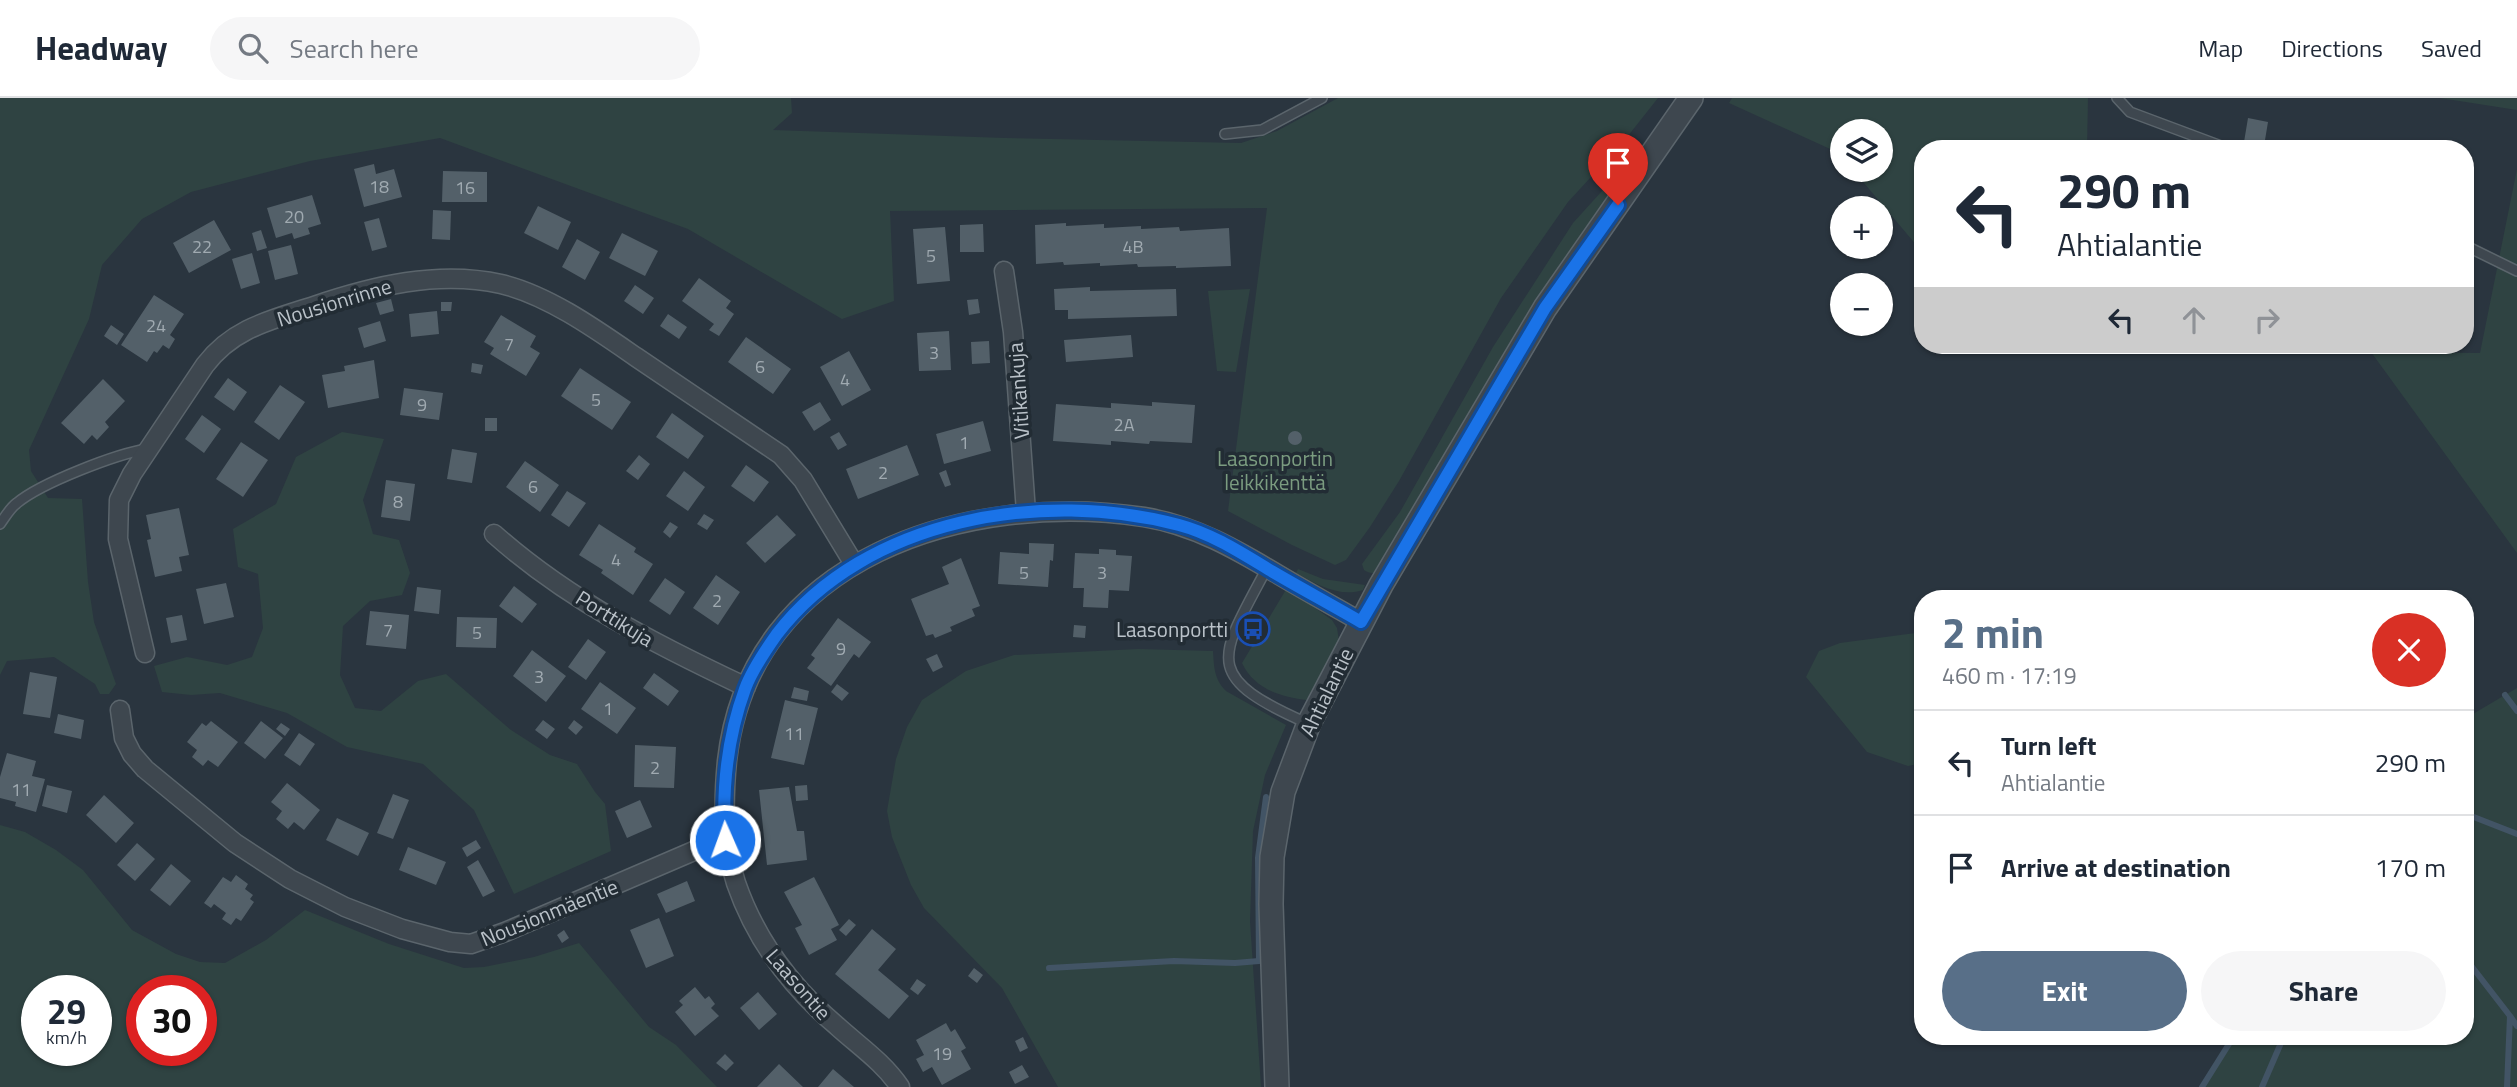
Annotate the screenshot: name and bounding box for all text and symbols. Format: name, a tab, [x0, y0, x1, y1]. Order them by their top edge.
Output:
search box	[210, 17, 700, 80]
text: Headway	[35, 23, 168, 73]
icon: search	[234, 29, 272, 67]
text: Search here	[290, 29, 419, 68]
text: Map	[2198, 30, 2243, 66]
text: Directions	[2281, 30, 2383, 66]
text: Saved	[2421, 30, 2482, 66]
map controls	[1830, 119, 1893, 336]
button: layers	[1830, 119, 1893, 182]
pin	[1588, 133, 1648, 205]
icon: arrive	[1599, 144, 1637, 182]
text: 290 m	[2057, 152, 2191, 227]
icon: left	[1942, 168, 2033, 259]
house number: 18	[369, 173, 389, 200]
house number: 16	[455, 174, 475, 201]
button: +	[1830, 196, 1893, 259]
house number: 20	[284, 203, 304, 230]
text: Ahtialantie	[2057, 220, 2202, 268]
house number: 22	[192, 233, 212, 260]
house number: 4B	[1122, 233, 1144, 260]
house number: 5	[926, 242, 936, 269]
street label: Nousionrinne	[273, 269, 395, 335]
button: −	[1830, 273, 1893, 336]
icon: left	[2102, 301, 2140, 339]
icon: ahead	[2175, 301, 2213, 339]
icon: right	[2248, 301, 2286, 339]
house number: 24	[146, 312, 166, 339]
house number: 7	[504, 331, 514, 358]
house number: 3	[929, 339, 939, 366]
street label: Vitikankuja	[999, 341, 1037, 440]
house number: 6	[755, 353, 765, 380]
house number: 4	[840, 366, 850, 393]
house number: 5	[591, 386, 601, 413]
house number: 9	[417, 391, 427, 418]
house number: 2A	[1114, 411, 1135, 438]
house number: 1	[959, 429, 969, 456]
park label: Laasonportin leikkikenttä	[1217, 442, 1333, 498]
house number: 2	[878, 459, 888, 486]
house number: 6	[528, 473, 538, 500]
house number: 8	[393, 488, 403, 515]
house number: 4	[611, 546, 621, 573]
house number: 5	[1019, 559, 1029, 586]
house number: 3	[1097, 559, 1107, 586]
street label: Porttikuja	[570, 582, 661, 655]
house number: 2	[712, 587, 722, 614]
text: 2 min	[1942, 600, 2044, 664]
bus stop icon: Laasonportti	[1234, 610, 1272, 648]
place label: Laasonportti	[1116, 613, 1228, 645]
button: close	[2372, 613, 2446, 687]
house number: 7	[383, 617, 393, 644]
house number: 5	[472, 619, 482, 646]
house number: 9	[836, 635, 846, 662]
street label: Ahtialantie	[1291, 642, 1361, 742]
text: 460 m · 17:19	[1942, 658, 2077, 693]
house number: 3	[534, 663, 544, 690]
house number: 1	[603, 695, 613, 722]
house number: 11	[784, 720, 804, 747]
text: Turn left	[2001, 726, 2096, 765]
text: 290 m	[2375, 743, 2446, 782]
icon: left	[1942, 744, 1980, 782]
house number: 2	[650, 754, 660, 781]
text: Ahtialantie	[2001, 765, 2105, 800]
house number: 11	[11, 776, 31, 803]
position arrow	[688, 803, 762, 877]
text: Arrive at destination	[2001, 848, 2231, 887]
text: 170 m	[2375, 848, 2446, 887]
icon: arrive	[1942, 849, 1980, 887]
street label: Nousionmäentie	[476, 870, 622, 954]
street label: Laasontie	[759, 941, 839, 1027]
button: Exit	[1942, 951, 2187, 1031]
button: Share	[2201, 951, 2446, 1031]
speed limit sign: 30	[126, 975, 217, 1066]
text: 29	[47, 984, 86, 1038]
text: km/h	[46, 1024, 87, 1051]
house number: 19	[932, 1040, 952, 1067]

